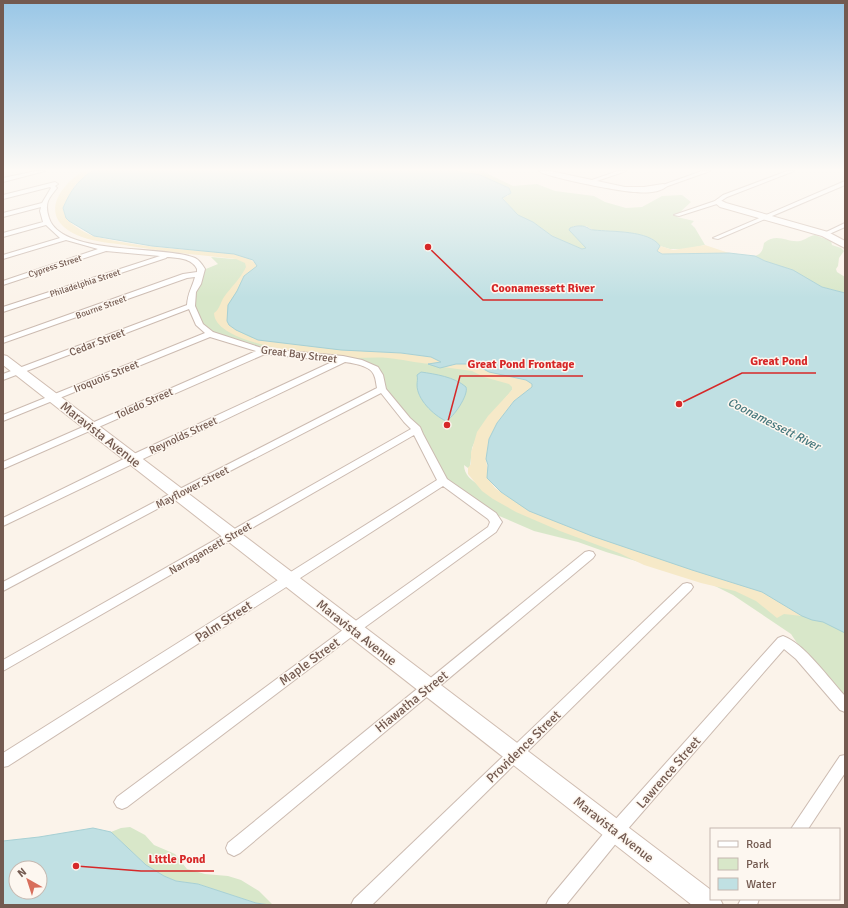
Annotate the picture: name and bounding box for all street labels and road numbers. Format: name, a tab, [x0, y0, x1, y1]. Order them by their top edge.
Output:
street label: Cypress Street	[27, 253, 83, 280]
street label: Philadelphia Street	[48, 267, 122, 300]
street label: Bourne Street	[74, 293, 128, 322]
street label: Cedar Street	[67, 326, 127, 359]
street label: Great Bay Street	[260, 343, 338, 366]
street label: Iroquois Street	[72, 357, 141, 395]
street label: Toledo Street	[113, 385, 175, 422]
street label: Maravista Avenue	[57, 398, 144, 471]
street label: Reynolds Street	[147, 414, 219, 457]
street label: Mayflower Street	[153, 463, 231, 511]
street label: Narragansett Street	[167, 519, 254, 577]
street label: Maravista Avenue	[313, 596, 400, 669]
street label: Palm Street	[192, 597, 255, 646]
street label: Maple Street	[276, 634, 343, 689]
street label: Hiawatha Street	[372, 667, 452, 736]
street label: Providence Street	[483, 707, 565, 786]
street label: Lawrence Street	[633, 733, 705, 812]
street label: Maravista Avenue	[570, 793, 657, 866]

